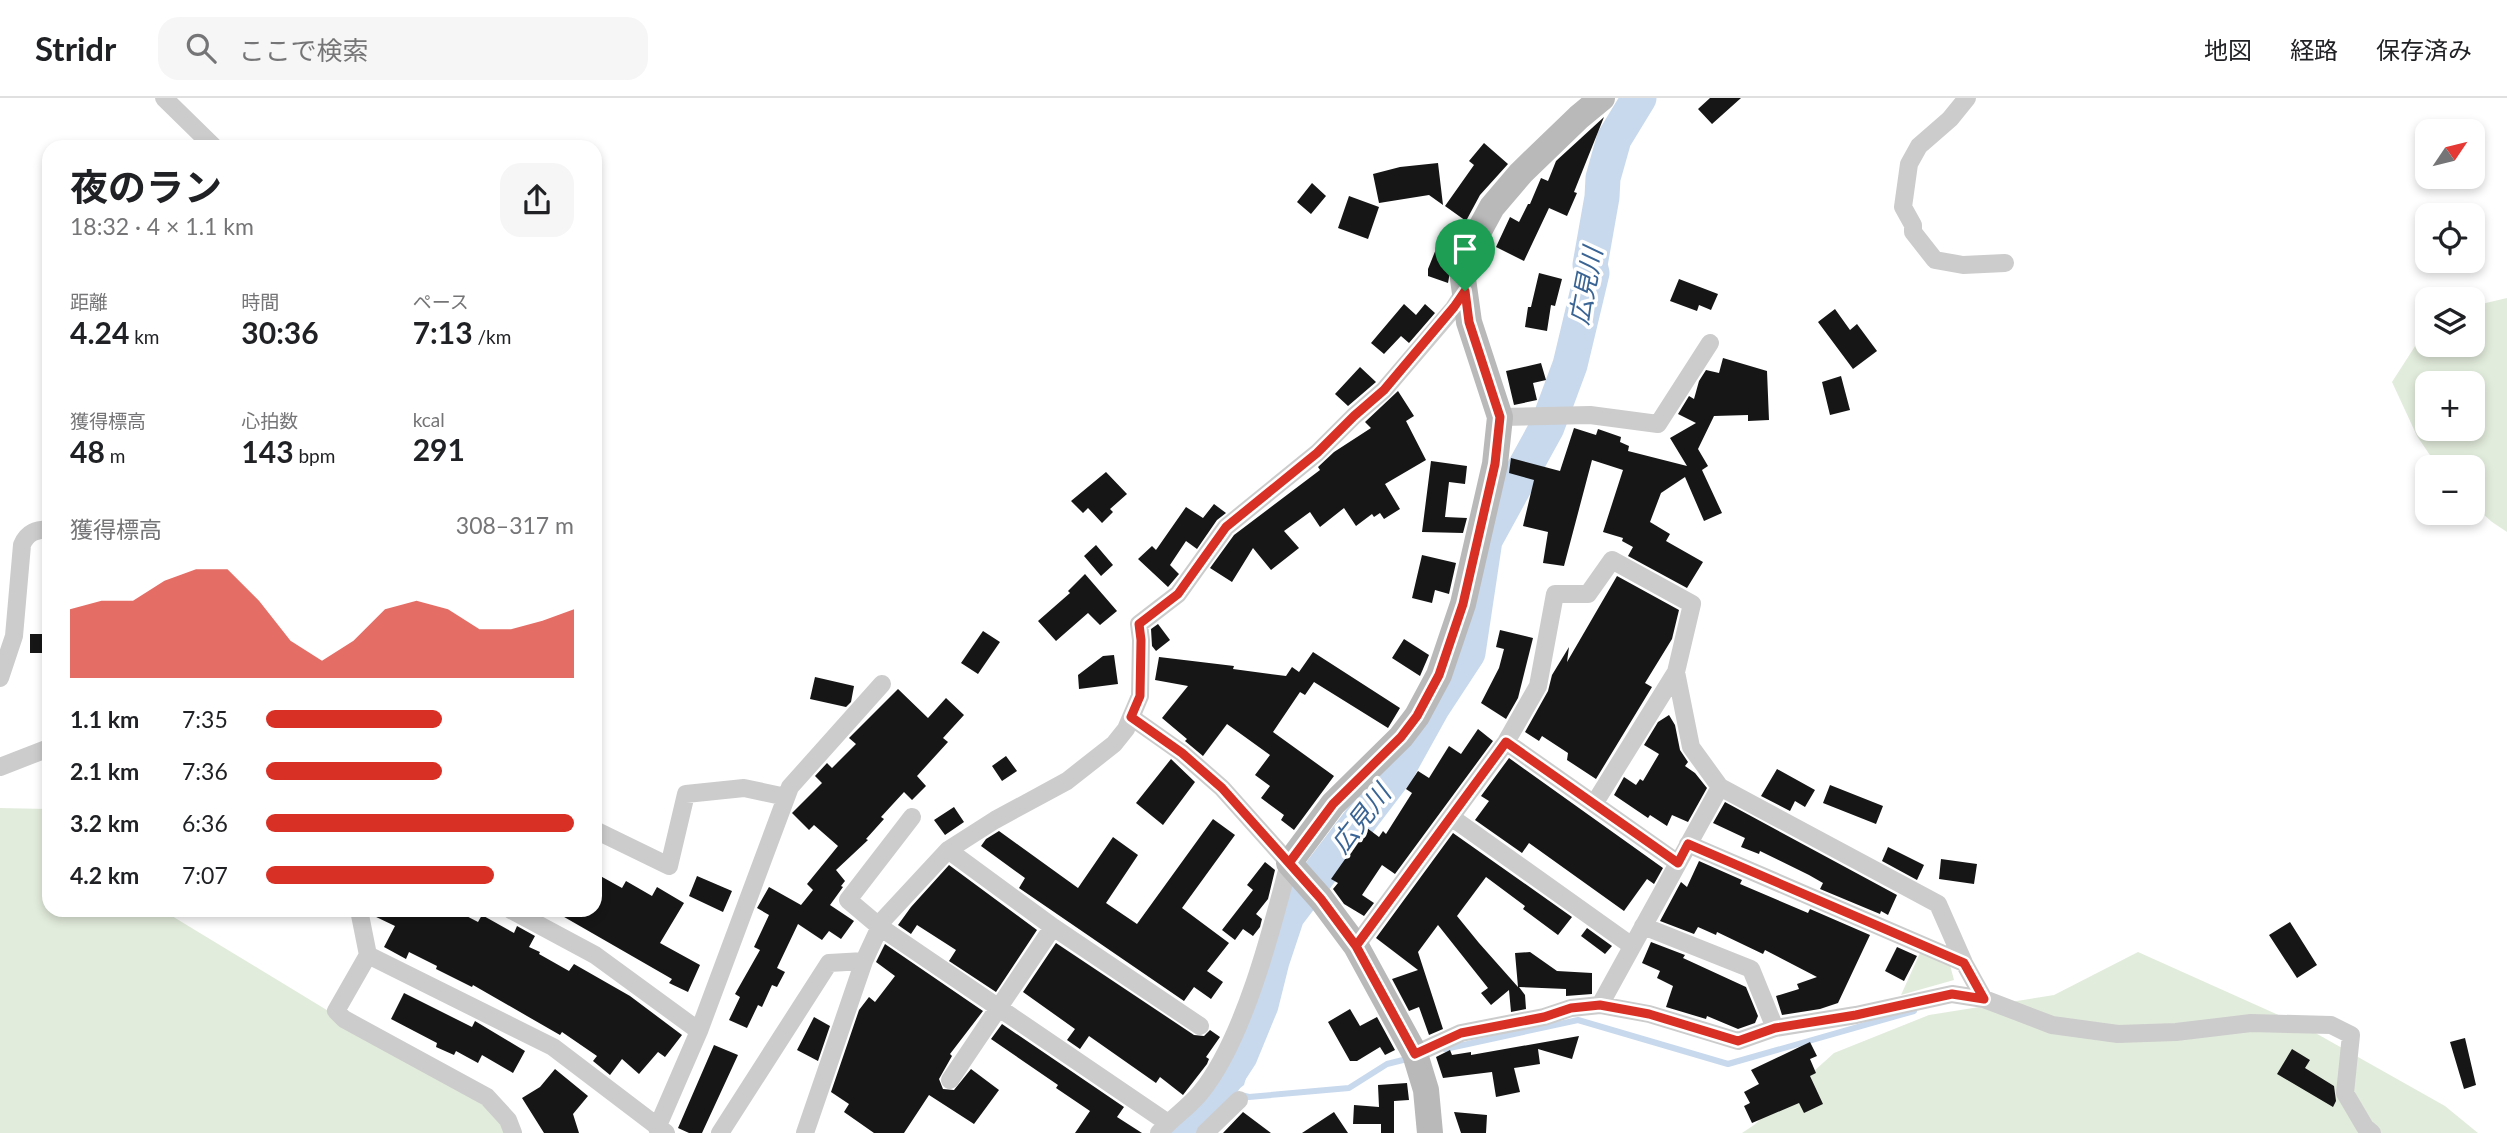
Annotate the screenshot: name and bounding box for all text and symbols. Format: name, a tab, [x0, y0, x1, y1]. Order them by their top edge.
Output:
search box	[158, 17, 648, 80]
text: Stridr	[35, 28, 116, 68]
icon: search	[182, 29, 220, 67]
text: ここで検索	[238, 34, 368, 66]
text: 地図	[2204, 35, 2252, 64]
text: 経路	[2290, 35, 2338, 64]
text: 保存済み	[2376, 35, 2472, 64]
north arrow	[2415, 119, 2485, 189]
map controls	[2415, 119, 2485, 525]
text: 夜のラン	[70, 163, 222, 209]
button: share	[500, 163, 574, 237]
button: locate	[2415, 203, 2485, 273]
text: 18:32 · 4 × 1.1 km	[70, 212, 254, 240]
pin	[1435, 219, 1495, 291]
icon: arrive	[1446, 230, 1484, 268]
water label: 広見川	[1562, 242, 1609, 327]
button: layers	[2415, 287, 2485, 357]
text: 距離	[70, 290, 108, 313]
text: 時間	[241, 290, 279, 313]
text: ペース	[413, 290, 469, 313]
text: 4.24	[70, 314, 129, 350]
text: 30:36	[241, 314, 319, 350]
text: 7:13	[413, 314, 473, 350]
text: km	[129, 325, 159, 348]
text: /km	[473, 325, 511, 348]
button: +	[2415, 371, 2485, 441]
text: kcal	[413, 408, 445, 431]
text: 獲得標高	[70, 409, 146, 432]
text: 心拍数	[241, 409, 298, 432]
text: 291	[413, 431, 465, 467]
text: 48	[70, 433, 105, 469]
text: 143	[241, 433, 294, 469]
text: m	[105, 444, 125, 467]
text: bpm	[294, 444, 335, 467]
button: −	[2415, 455, 2485, 525]
text: 308–317 m	[456, 511, 574, 539]
text: 獲得標高	[70, 515, 162, 543]
text: 1.1 km	[70, 705, 139, 733]
text: 7:35	[182, 705, 228, 733]
text: 2.1 km	[70, 757, 139, 785]
text: 7:36	[182, 757, 228, 785]
water label: 広見川	[1324, 775, 1399, 859]
text: 3.2 km	[70, 809, 139, 837]
text: 6:36	[182, 809, 228, 837]
text: 4.2 km	[70, 861, 139, 889]
text: 7:07	[182, 861, 228, 889]

